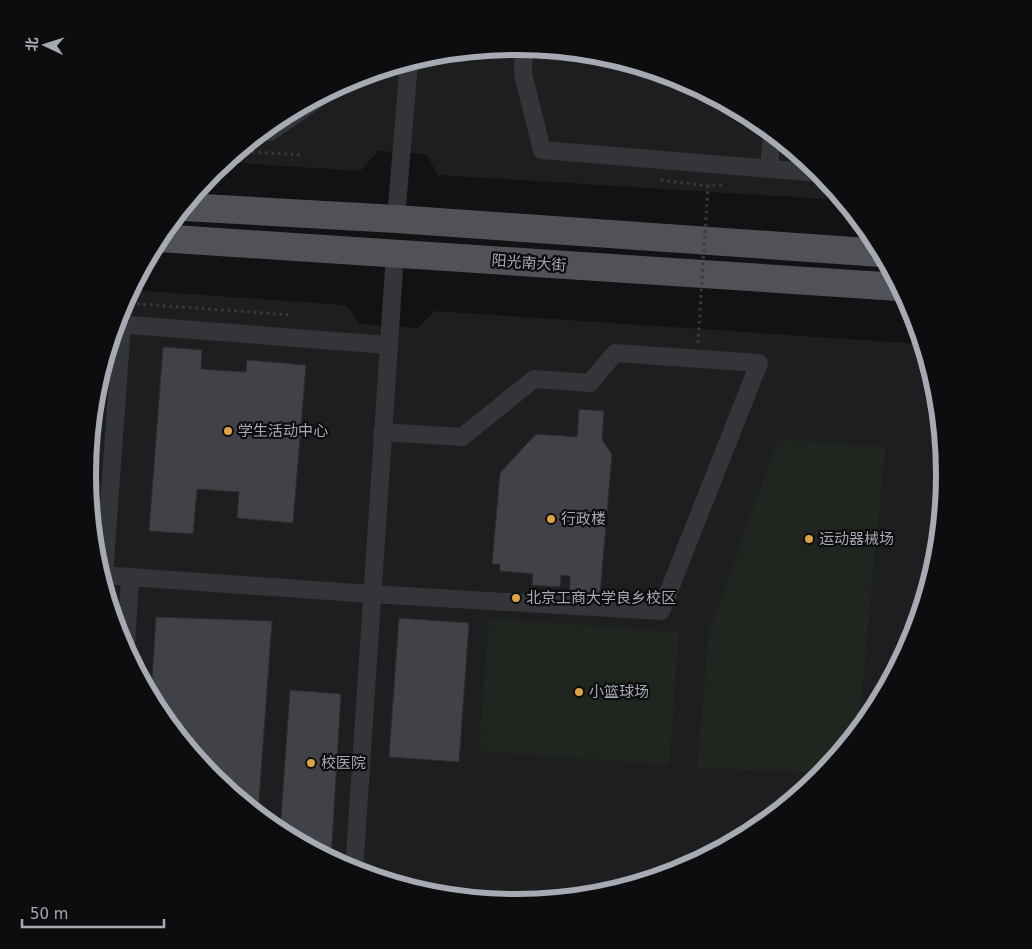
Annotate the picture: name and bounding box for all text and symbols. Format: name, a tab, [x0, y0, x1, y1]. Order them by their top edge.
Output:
north arrow	[20, 20, 70, 70]
text: 北	[24, 37, 41, 52]
street label: 阳光南大街	[491, 251, 567, 275]
place label: 学生活动中心	[238, 422, 328, 440]
marker: 学生活动中心	[222, 425, 234, 437]
place label: 行政楼	[561, 510, 606, 528]
marker: 行政楼	[545, 513, 557, 525]
place label: 运动器械场	[819, 530, 894, 548]
marker: 运动器械场	[803, 533, 815, 545]
place label: 北京工商大学良乡校区	[526, 589, 676, 607]
marker: 北京工商大学良乡校区	[510, 592, 522, 604]
place label: 小篮球场	[589, 683, 649, 701]
marker: 小篮球场	[573, 686, 585, 698]
place label: 校医院	[321, 754, 366, 772]
marker: 校医院	[305, 757, 317, 769]
scale bar	[22, 896, 165, 928]
text: 50 m	[30, 905, 68, 923]

